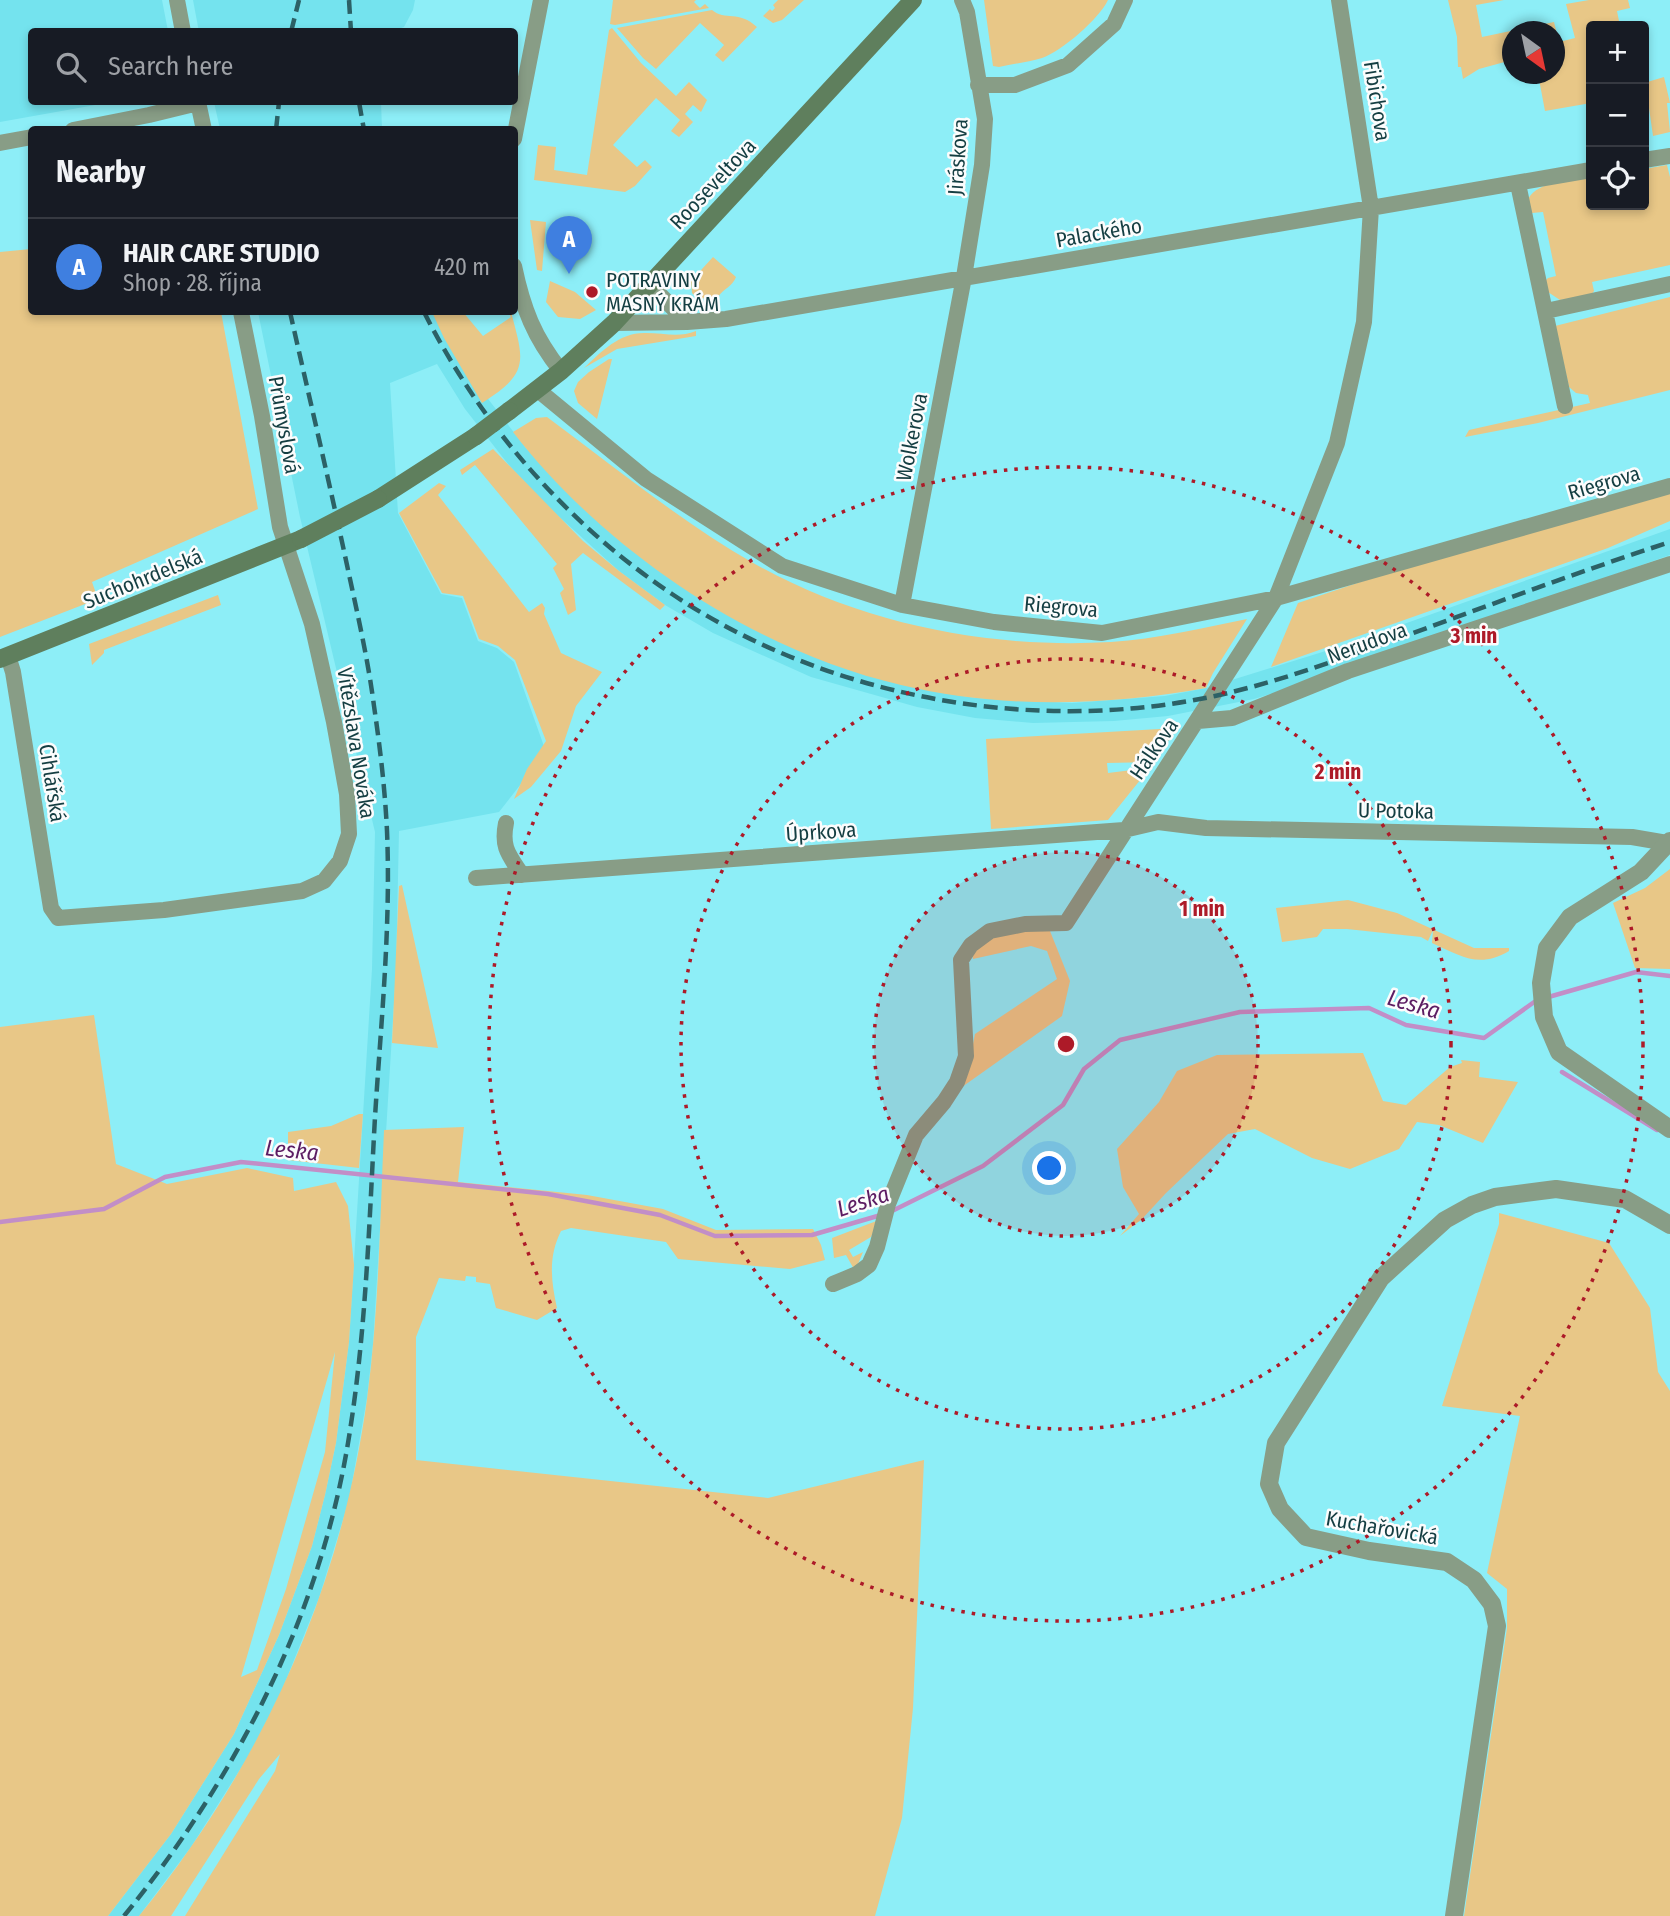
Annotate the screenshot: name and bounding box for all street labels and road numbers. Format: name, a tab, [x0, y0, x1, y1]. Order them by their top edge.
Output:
street label: Fibichova	[1358, 59, 1396, 143]
street label: Jiráskova	[942, 118, 974, 196]
street label: Rooseveltova	[664, 133, 762, 235]
street label: Palackého	[1054, 213, 1144, 253]
street label: Průmyslová	[263, 374, 305, 476]
street label: Wolkerova	[891, 391, 933, 483]
street label: Riegrova	[1565, 460, 1643, 506]
street label: Suchohrdelská	[80, 543, 206, 615]
street label: Riegrova	[1023, 591, 1099, 623]
street label: Nerudova	[1324, 617, 1410, 669]
street label: Vítězslava Nováka	[331, 666, 381, 820]
street label: Hálkova	[1124, 713, 1184, 785]
street label: Cihlářská	[33, 742, 71, 824]
street label: U Potoka	[1358, 797, 1434, 825]
street label: Úprkova	[785, 817, 857, 847]
street label: Kuchařovická	[1324, 1505, 1440, 1551]

